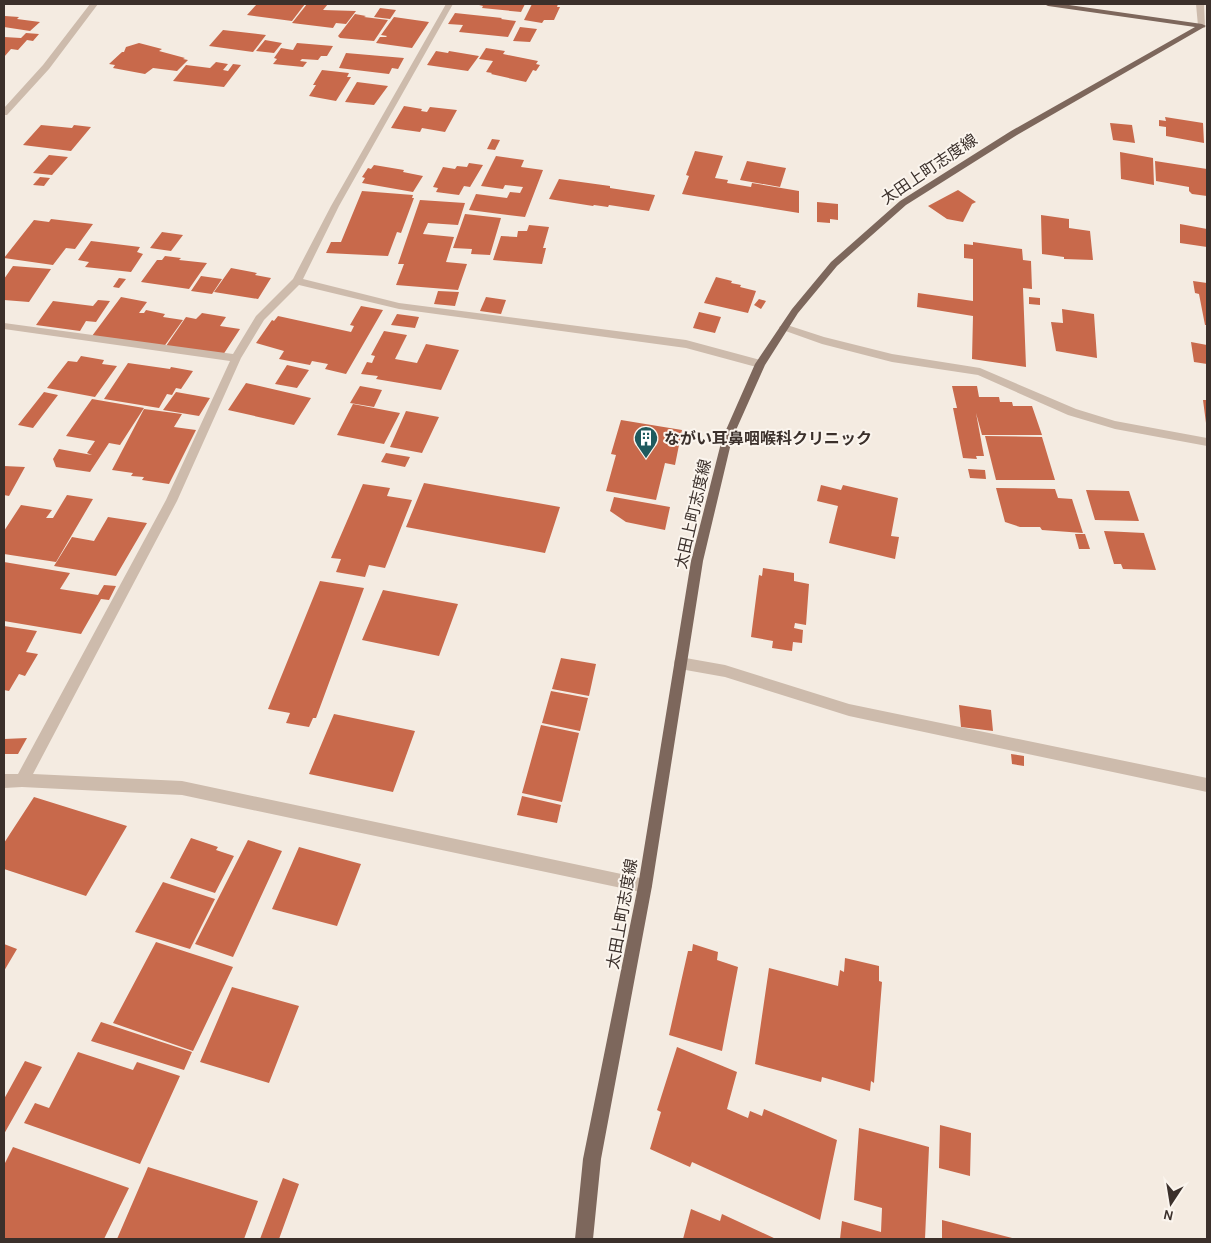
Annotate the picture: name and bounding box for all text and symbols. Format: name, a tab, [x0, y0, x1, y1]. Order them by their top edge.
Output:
street label: 太田上町志度線	[877, 130, 981, 208]
building icon: ながい耳鼻咽喉科クリニック	[633, 425, 659, 459]
place label: ながい耳鼻咽喉科クリニック	[664, 429, 872, 448]
street label: 太田上町志度線	[671, 457, 715, 571]
street label: 太田上町志度線	[603, 857, 641, 971]
north arrow	[1146, 1178, 1196, 1228]
text: N	[1162, 1206, 1175, 1225]

